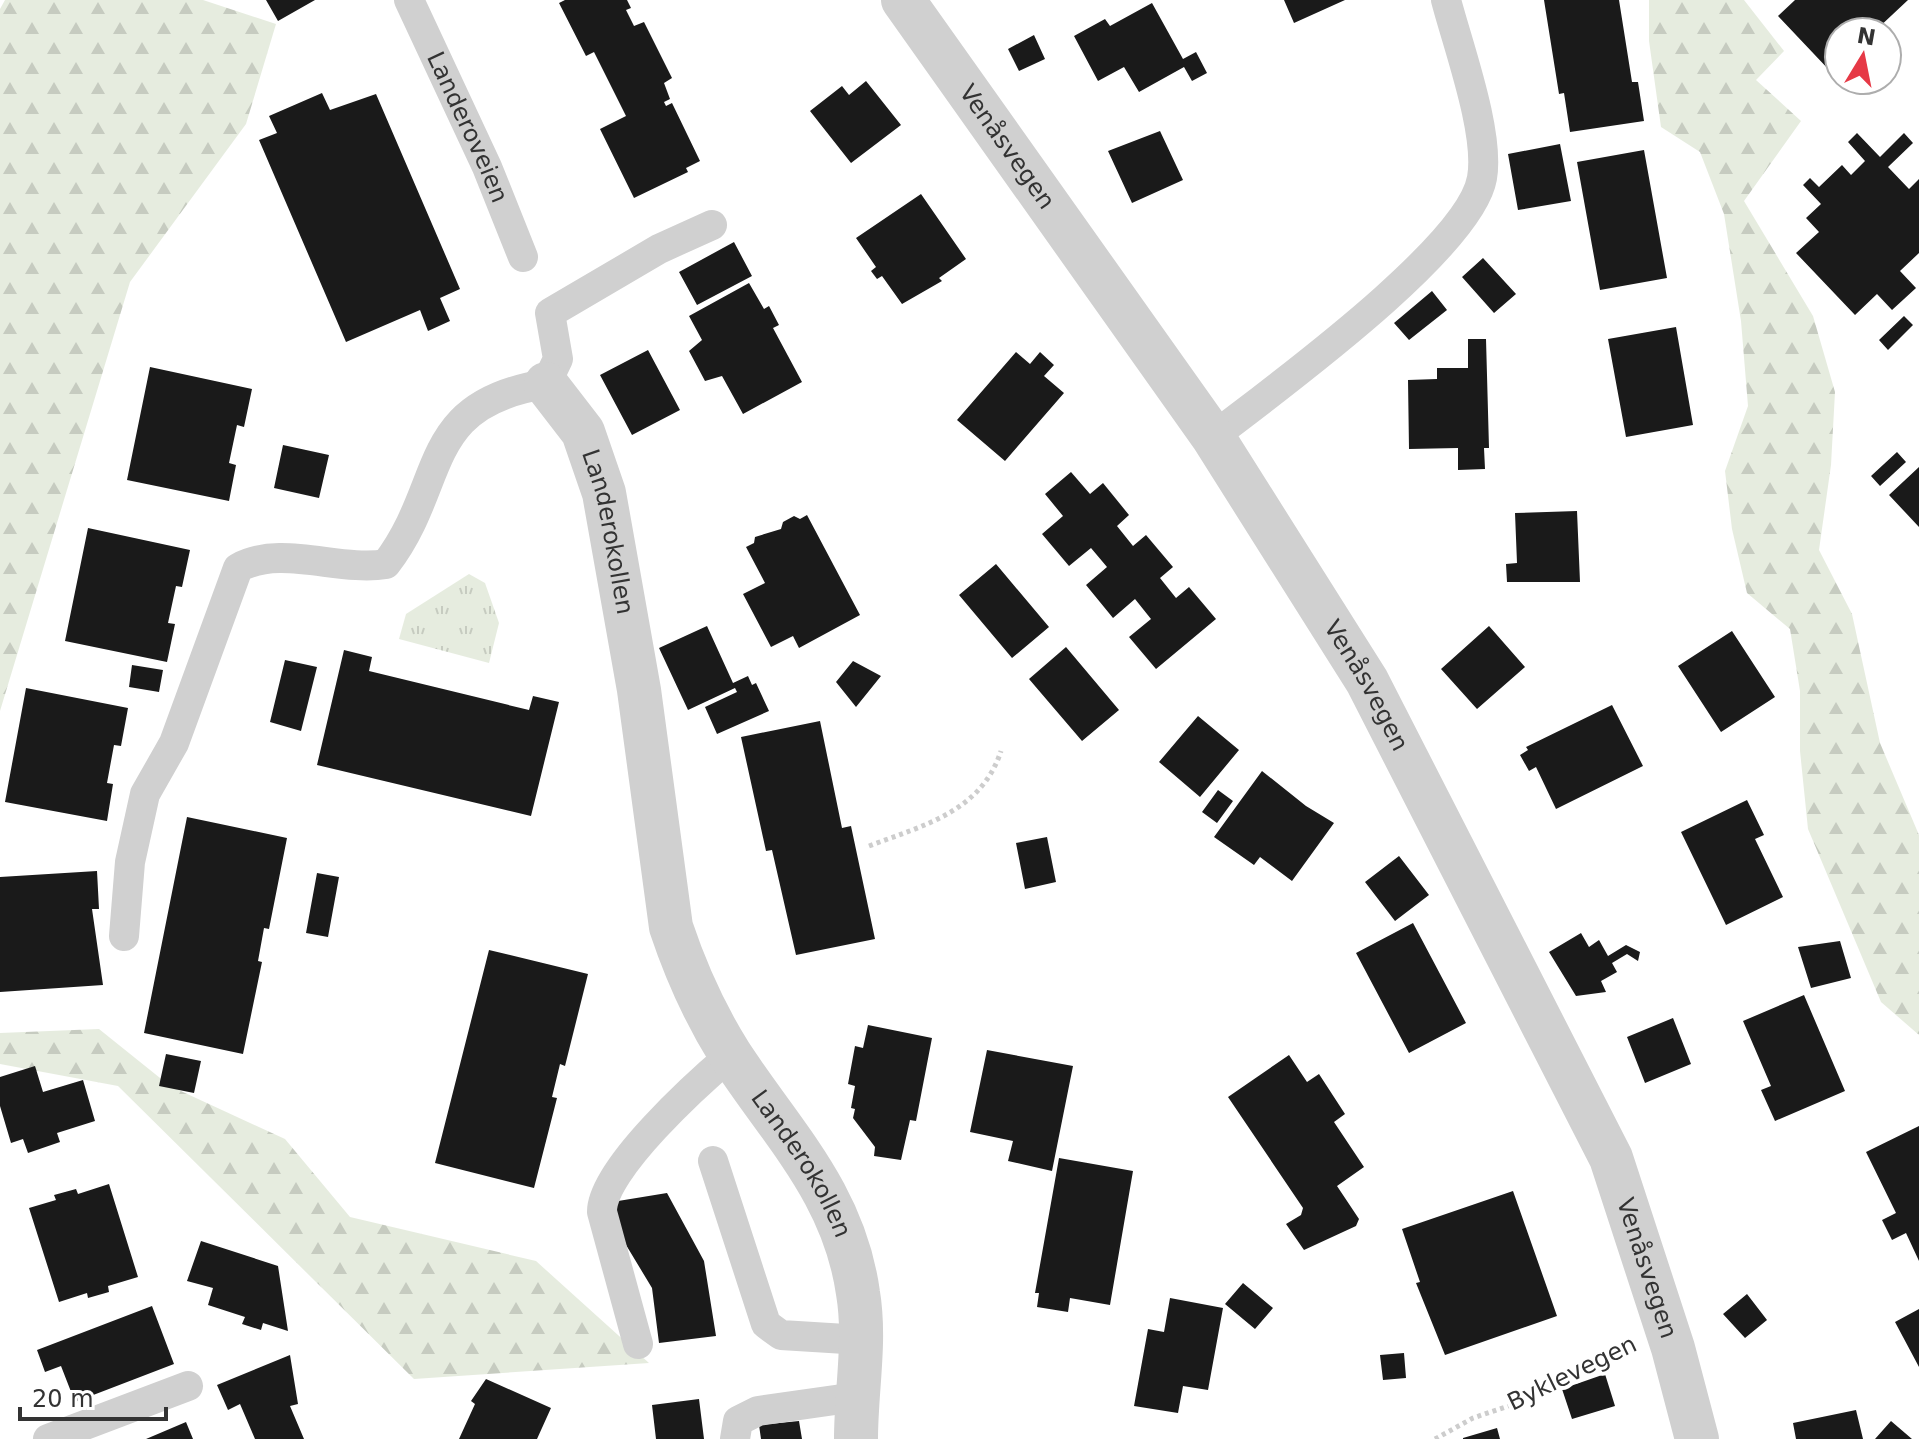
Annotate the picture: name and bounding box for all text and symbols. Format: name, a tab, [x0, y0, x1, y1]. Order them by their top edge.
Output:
north arrow	[1823, 16, 1903, 96]
text: N	[1855, 23, 1878, 51]
street label: Landeroveien	[421, 47, 514, 207]
street label: Venåsvegen	[953, 79, 1061, 214]
street label: Landerokollen	[576, 446, 639, 617]
street label: Venåsvegen	[1318, 615, 1414, 756]
street label: Landerokollen	[745, 1085, 857, 1241]
street label: Venåsvegen	[1611, 1194, 1683, 1342]
street label: Byklevegen	[1503, 1330, 1641, 1416]
scale bar	[20, 1371, 166, 1421]
text: 20 m	[32, 1385, 94, 1413]

